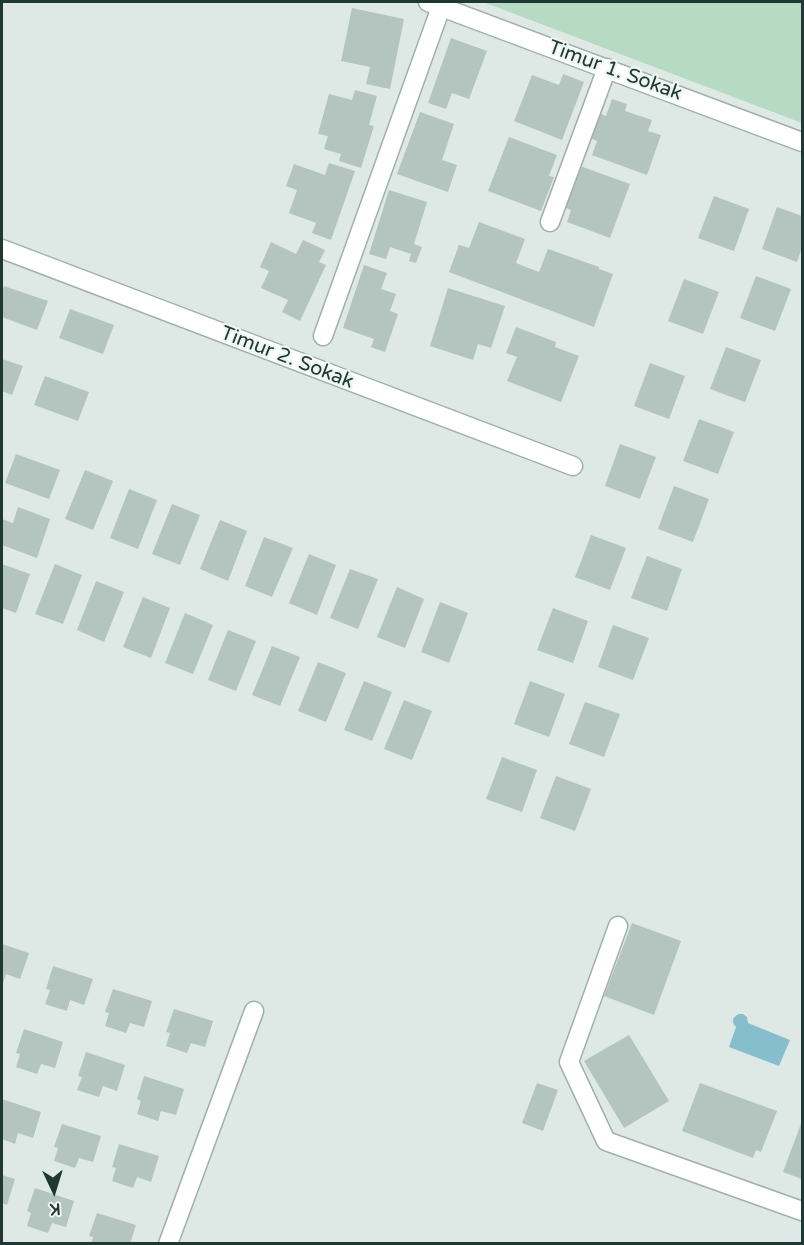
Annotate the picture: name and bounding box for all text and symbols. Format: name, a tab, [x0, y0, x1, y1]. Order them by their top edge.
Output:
street label: Timur 1. Sokak	[545, 36, 685, 106]
street label: Timur 2. Sokak	[217, 322, 357, 394]
north arrow	[24, 1161, 84, 1221]
text: K	[49, 1199, 61, 1219]

